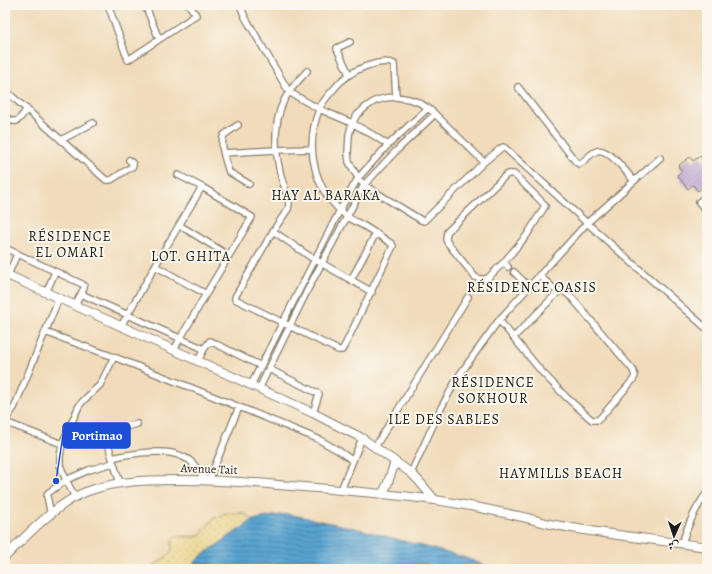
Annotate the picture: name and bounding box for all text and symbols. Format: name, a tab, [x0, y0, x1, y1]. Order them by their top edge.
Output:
district label: HAY AL BARAKA	[271, 186, 381, 205]
district label: RÉSIDENCE EL OMARI	[28, 227, 112, 262]
district label: LOT. GHITA	[151, 247, 231, 266]
district label: RÉSIDENCE OASIS	[467, 278, 597, 297]
district label: RÉSIDENCE SOKHOUR	[451, 373, 535, 408]
district label: ILE DES SABLES	[388, 410, 500, 429]
callout: Portimao	[63, 423, 130, 448]
text: Portimao	[71, 427, 123, 444]
street label: Avenue Tait	[179, 460, 238, 478]
district label: HAYMILLS BEACH	[499, 464, 623, 483]
north arrow	[654, 516, 694, 556]
text: ش	[668, 538, 679, 553]

